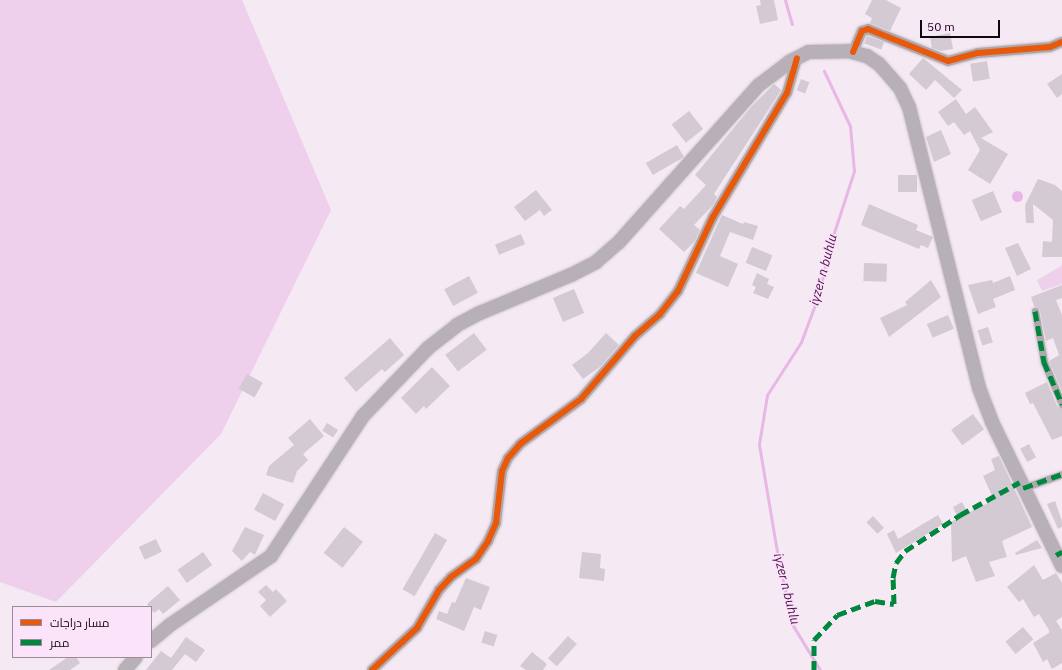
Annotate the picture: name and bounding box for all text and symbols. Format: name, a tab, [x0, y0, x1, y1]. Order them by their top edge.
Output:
scale bar	[922, 12, 1002, 38]
text: 50 m	[927, 19, 955, 34]
water label: iγzer n buhlu	[807, 233, 841, 307]
water label: iγzer n buhlu	[770, 552, 802, 626]
legend	[12, 606, 152, 658]
text: مسار دراجات	[50, 615, 109, 630]
text: ممر	[50, 635, 69, 650]

